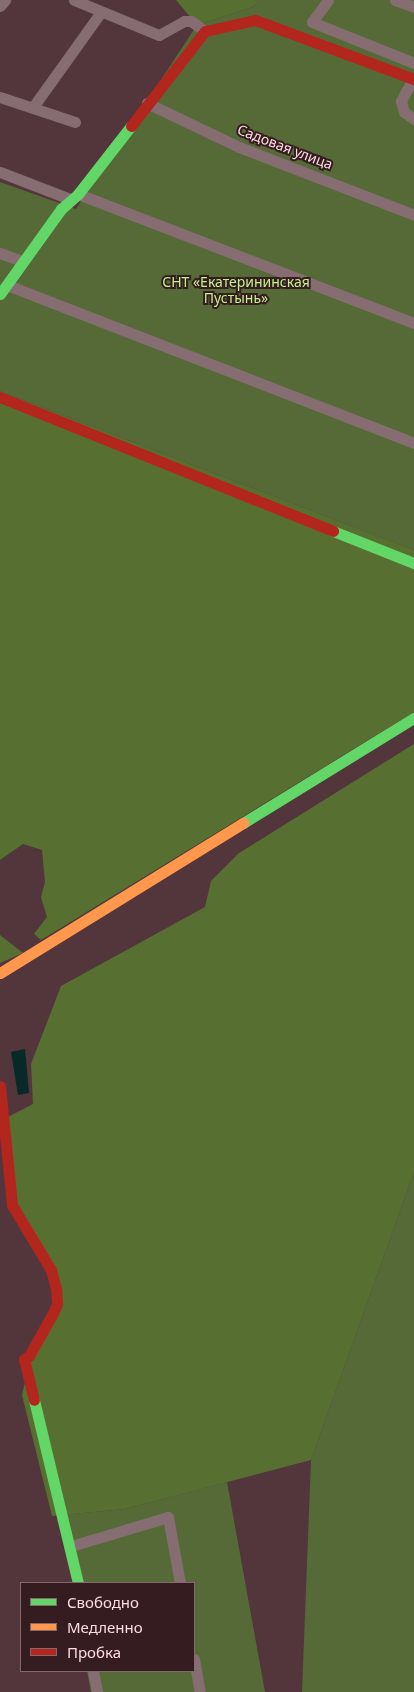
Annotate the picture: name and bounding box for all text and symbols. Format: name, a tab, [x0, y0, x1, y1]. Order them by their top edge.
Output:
street label: Садовая улица	[235, 121, 335, 173]
park label: СНТ «Екатерининская Пустынь»	[162, 274, 310, 306]
legend	[20, 1582, 195, 1672]
text: Свободно	[67, 1592, 139, 1612]
text: Медленно	[67, 1617, 143, 1637]
text: Пробка	[67, 1642, 121, 1662]

